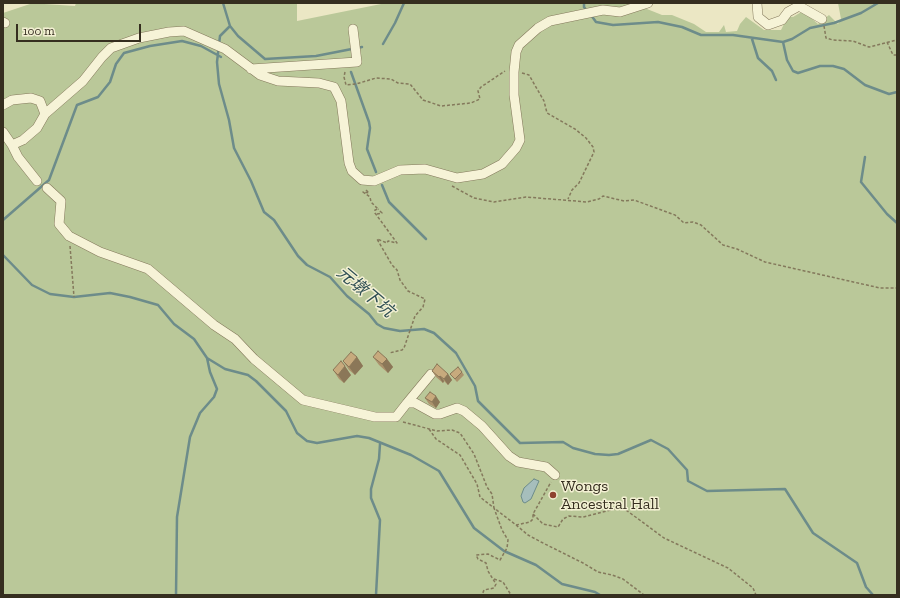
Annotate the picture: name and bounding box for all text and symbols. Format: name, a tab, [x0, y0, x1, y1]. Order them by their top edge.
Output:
scale bar	[18, 16, 143, 42]
text: 100 m	[23, 24, 55, 38]
water label: 元墩下坑	[332, 262, 398, 322]
place label: Wongs Ancestral Hall	[561, 476, 659, 514]
marker: Wongs Ancestral Hall	[548, 490, 558, 500]

